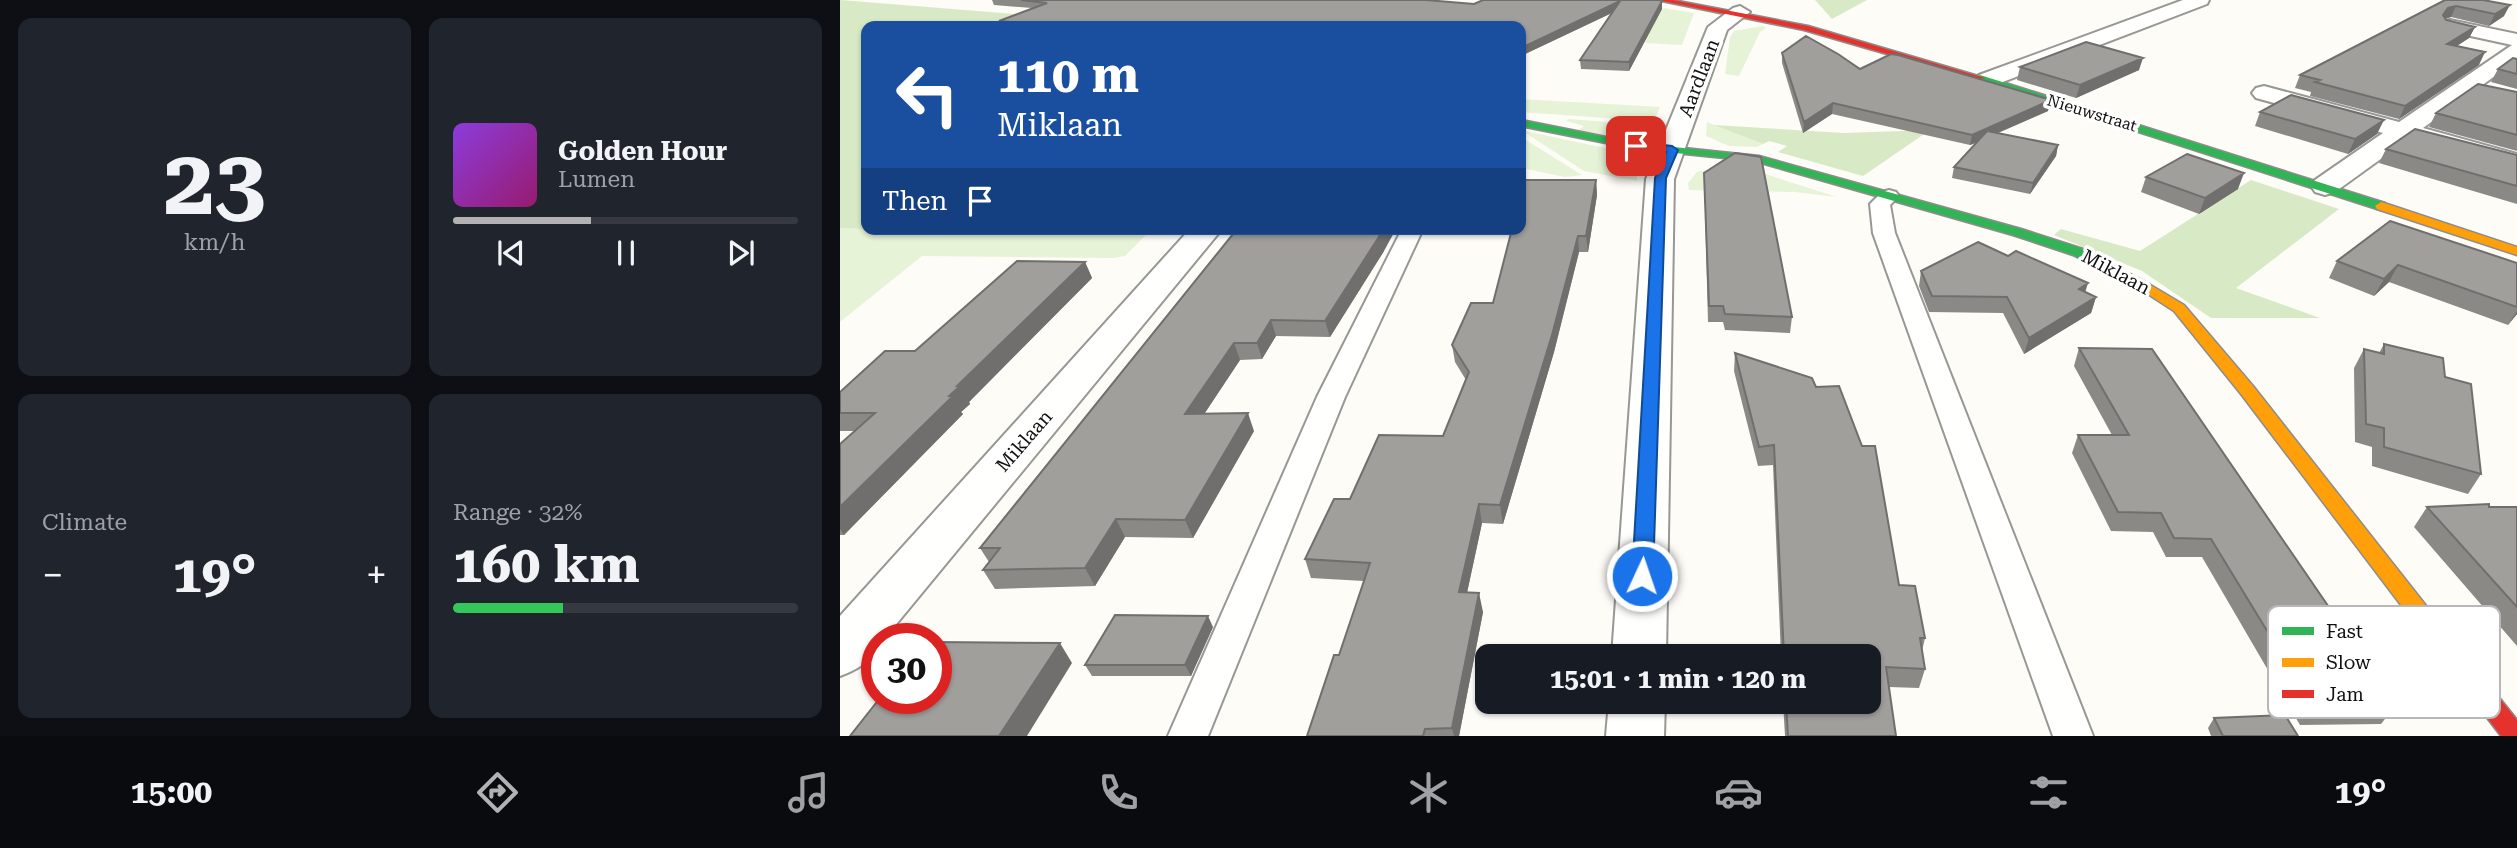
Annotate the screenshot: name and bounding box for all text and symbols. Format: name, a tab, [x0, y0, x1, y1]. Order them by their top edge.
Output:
street label: Aardlaan	[1674, 36, 1724, 120]
text: 110 m	[997, 47, 1139, 104]
icon: left	[882, 49, 973, 140]
street label: Nieuwstraat	[2045, 90, 2139, 136]
text: Miklaan	[997, 106, 1122, 144]
pin	[1606, 116, 1666, 176]
icon: arrive	[1617, 127, 1655, 165]
text: 23	[164, 130, 265, 236]
text: Golden Hour	[558, 136, 727, 166]
text: Lumen	[558, 166, 635, 193]
icon: arrive	[961, 182, 999, 220]
text: Then	[882, 186, 947, 216]
text: km/h	[184, 229, 245, 256]
icon: previous	[492, 234, 530, 272]
icon: pause	[607, 234, 645, 272]
icon: next	[722, 234, 760, 272]
street label: Miklaan	[2078, 244, 2154, 300]
street label: Miklaan	[991, 405, 1057, 477]
text: Range · 32%	[453, 499, 582, 526]
text: Climate	[42, 509, 127, 536]
text: 160 km	[453, 534, 640, 595]
position arrow	[1605, 539, 1679, 613]
text: 19°	[172, 544, 257, 605]
text: −	[42, 553, 63, 597]
text: +	[366, 553, 387, 597]
legend	[2268, 606, 2500, 718]
text: Fast	[2326, 620, 2363, 643]
speed limit sign: 30	[861, 623, 952, 714]
text: Slow	[2326, 651, 2371, 674]
text: 15:01 · 1 min · 120 m	[1550, 664, 1806, 694]
text: Jam	[2326, 683, 2364, 706]
icon: directions	[473, 768, 522, 817]
icon: music	[784, 768, 833, 817]
icon: phone	[1094, 768, 1143, 817]
icon: climate	[1404, 768, 1453, 817]
icon: car	[1714, 768, 1763, 817]
icon: filters	[2024, 768, 2073, 817]
text: 15:00	[131, 773, 212, 811]
text: 19°	[2335, 773, 2386, 811]

